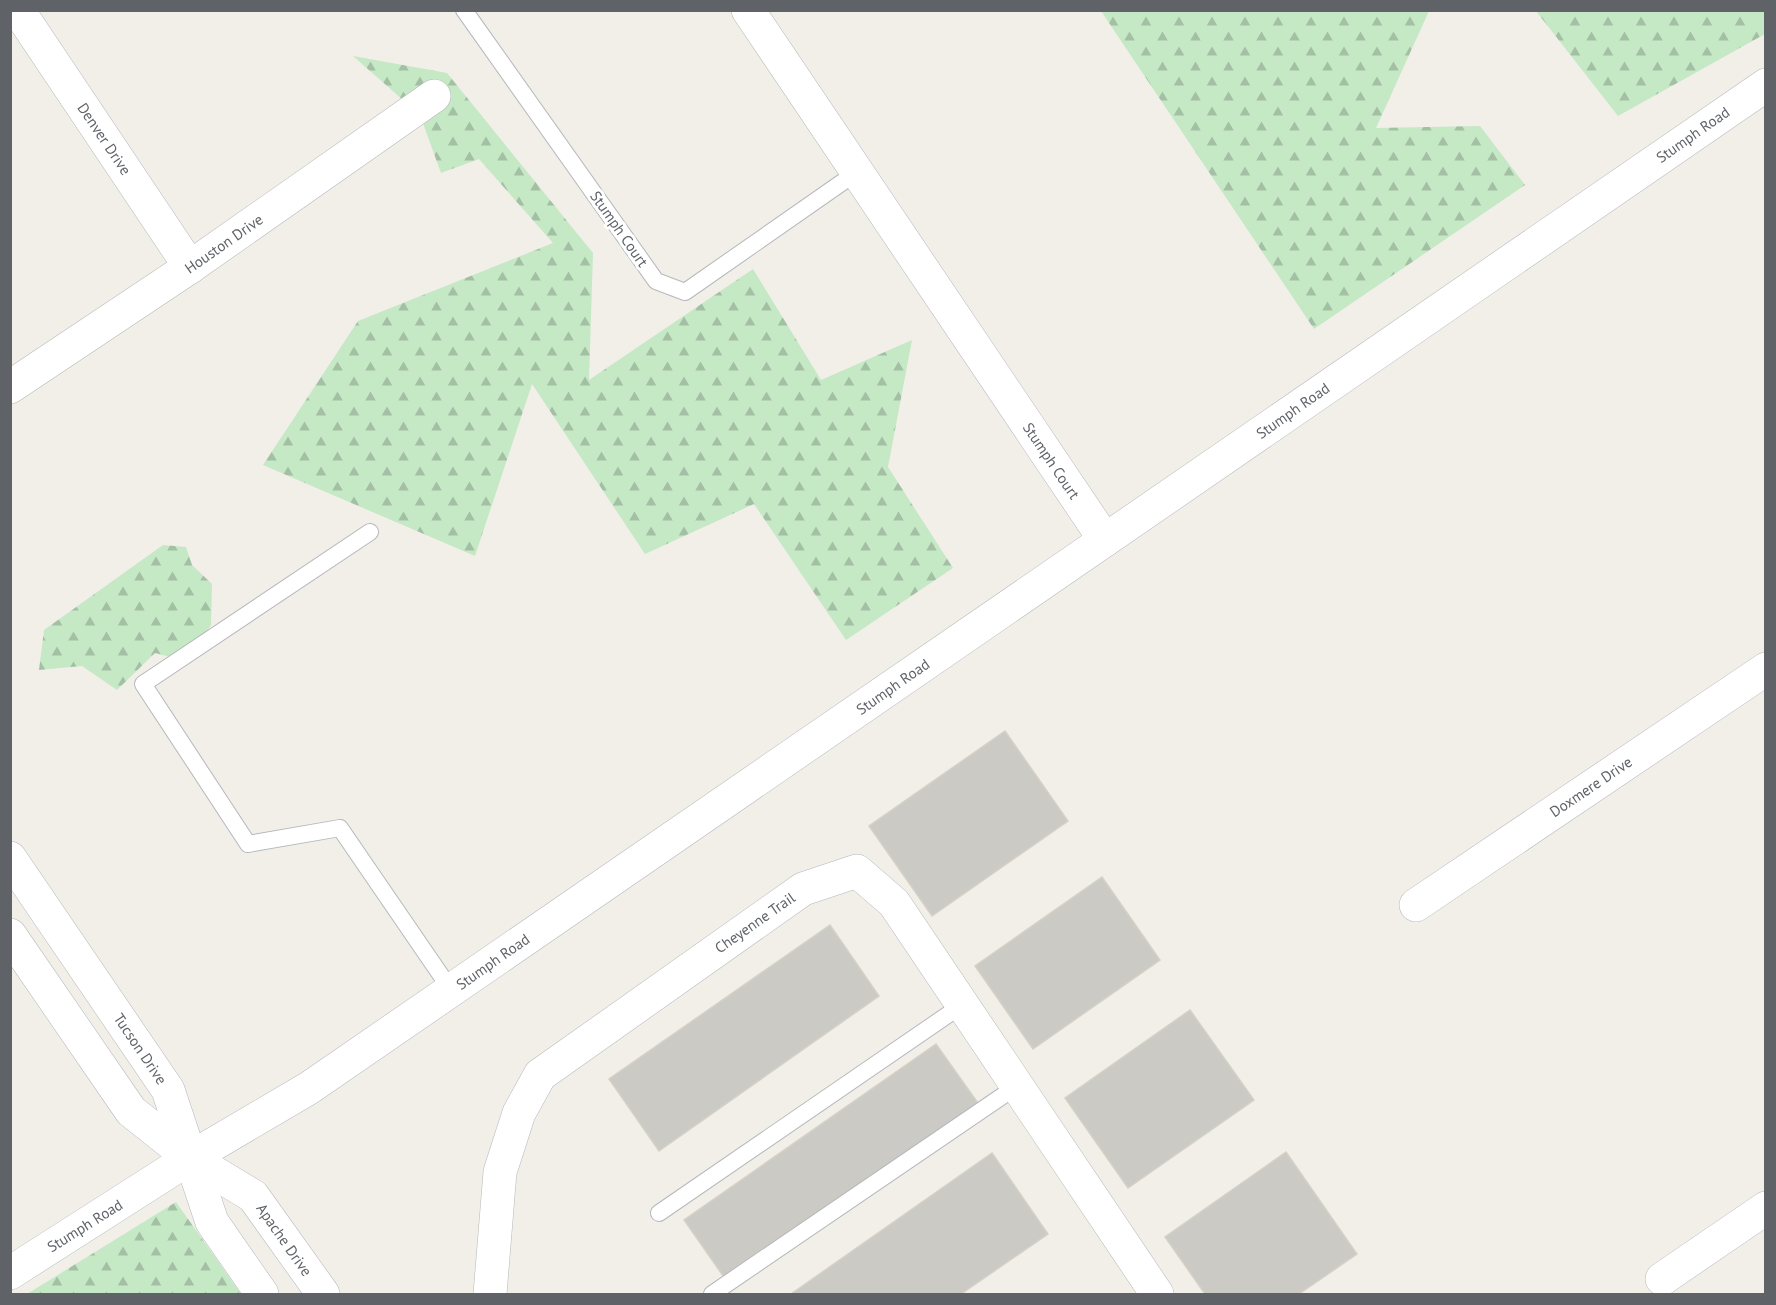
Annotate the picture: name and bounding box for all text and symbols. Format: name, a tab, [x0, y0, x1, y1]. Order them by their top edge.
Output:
street label: Denver Drive	[73, 99, 136, 178]
street label: Stumph Road	[1652, 102, 1733, 167]
street label: Stumph Court	[586, 187, 653, 270]
street label: Houston Drive	[181, 210, 267, 278]
street label: Stumph Road	[1252, 378, 1333, 443]
street label: Stumph Court	[1019, 419, 1084, 503]
street label: Stumph Road	[852, 654, 933, 719]
street label: Doxmere Drive	[1546, 752, 1636, 821]
street label: Cheyenne Trail	[711, 888, 799, 957]
street label: Stumph Road	[452, 929, 533, 994]
street label: Tucson Drive	[110, 1010, 171, 1088]
street label: Stumph Road	[43, 1195, 126, 1256]
street label: Apache Drive	[252, 1200, 316, 1280]

